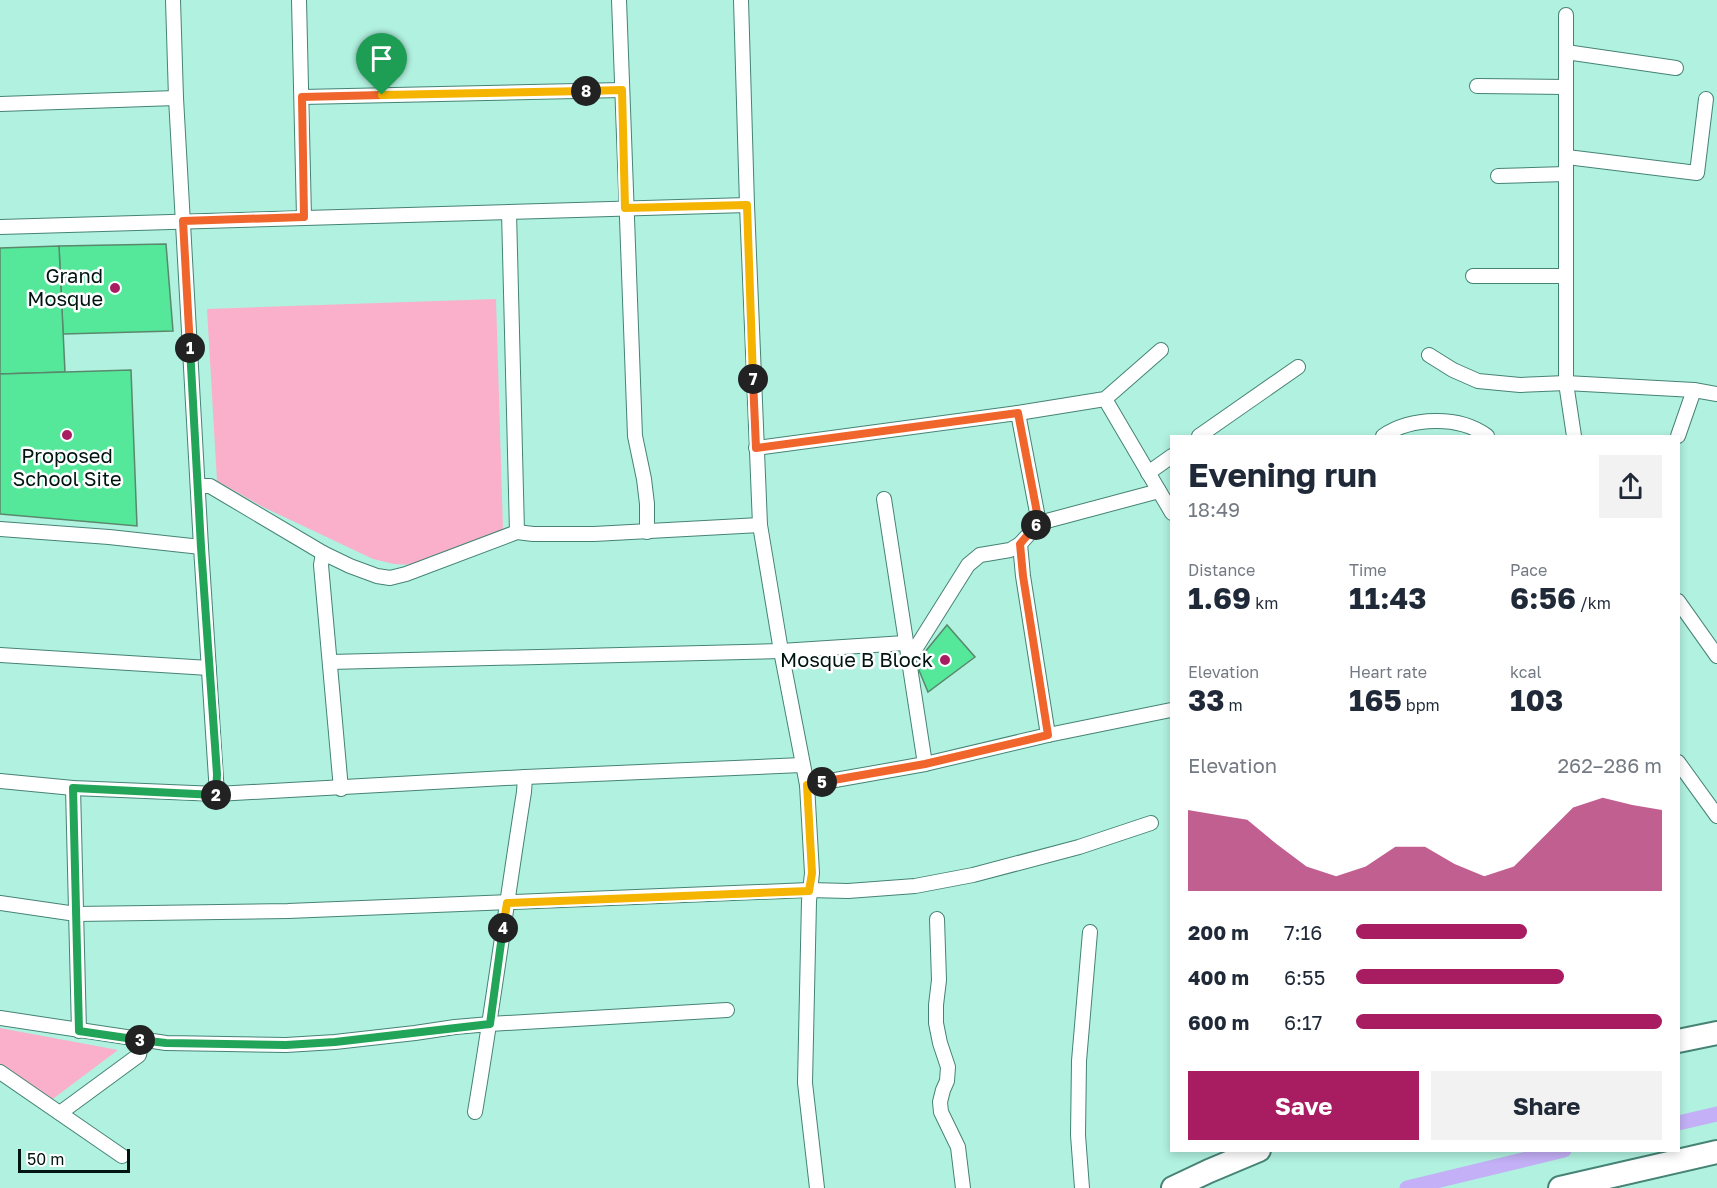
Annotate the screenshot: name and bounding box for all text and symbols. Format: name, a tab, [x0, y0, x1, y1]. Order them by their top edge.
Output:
pin	[356, 33, 407, 95]
icon: arrive	[365, 42, 398, 75]
pin: 8	[571, 76, 601, 106]
text: 8	[581, 81, 591, 101]
place label: Grand Mosque	[27, 263, 103, 310]
marker: Grand Mosque	[108, 281, 122, 295]
pin: 1	[175, 333, 205, 363]
text: 1	[186, 338, 194, 358]
pin: 7	[738, 364, 768, 394]
text: 7	[749, 369, 757, 389]
marker: Proposed School Site	[60, 428, 74, 442]
place label: Proposed School Site	[12, 443, 122, 490]
text: Evening run	[1188, 455, 1377, 494]
button: share	[1599, 455, 1662, 518]
text: 18:49	[1188, 497, 1240, 521]
pin: 6	[1021, 510, 1051, 540]
text: 6	[1031, 515, 1041, 535]
text: Distance	[1188, 560, 1255, 580]
text: Time	[1349, 560, 1387, 580]
text: Pace	[1510, 560, 1547, 580]
text: 1.69	[1188, 580, 1251, 616]
text: 11:43	[1349, 580, 1427, 616]
text: 6:56	[1510, 580, 1576, 616]
text: km	[1251, 593, 1278, 613]
text: /km	[1576, 593, 1611, 613]
place label: Mosque B Block	[780, 647, 933, 671]
marker: Mosque B Block	[938, 653, 952, 667]
text: Elevation	[1188, 662, 1259, 682]
text: Heart rate	[1349, 662, 1427, 682]
text: kcal	[1510, 662, 1542, 682]
text: 33	[1188, 682, 1225, 718]
text: 165	[1349, 682, 1402, 718]
text: 103	[1510, 682, 1563, 718]
text: m	[1225, 695, 1243, 715]
text: bpm	[1402, 695, 1440, 715]
text: Elevation	[1188, 753, 1277, 777]
text: 262–286 m	[1558, 753, 1662, 777]
pin: 5	[807, 767, 837, 797]
text: 5	[817, 772, 827, 792]
pin: 2	[201, 780, 231, 810]
text: 2	[211, 785, 221, 805]
pin: 4	[488, 913, 518, 943]
text: 4	[498, 918, 508, 938]
text: 200 m	[1188, 920, 1249, 944]
text: 7:16	[1284, 920, 1322, 944]
text: 400 m	[1188, 965, 1249, 989]
text: 6:55	[1284, 965, 1325, 989]
text: 600 m	[1188, 1010, 1249, 1034]
text: 6:17	[1284, 1010, 1322, 1034]
pin: 3	[125, 1025, 155, 1055]
text: 3	[135, 1030, 145, 1050]
button: Save	[1188, 1071, 1419, 1140]
button: Share	[1431, 1071, 1662, 1140]
scale bar	[18, 1146, 130, 1174]
text: 50 m	[27, 1149, 64, 1169]

